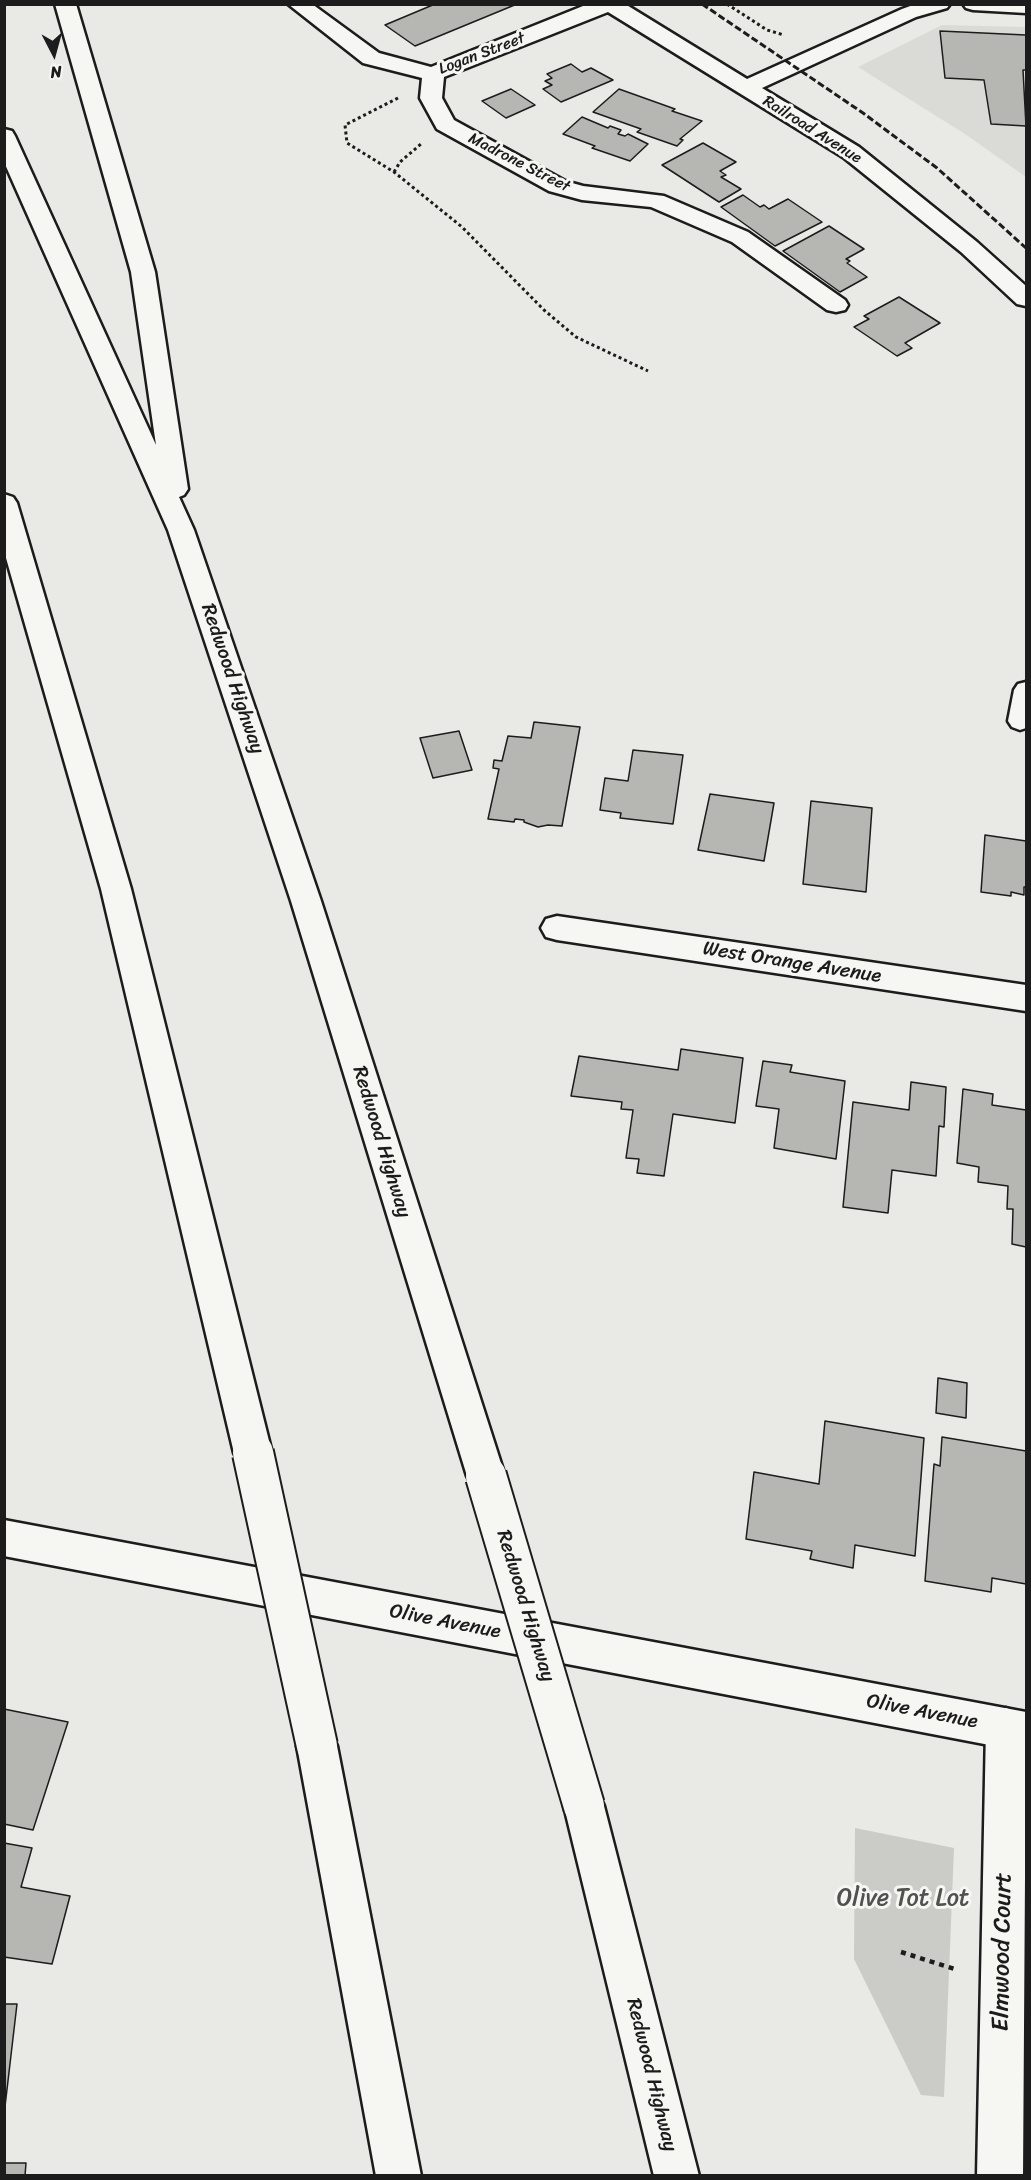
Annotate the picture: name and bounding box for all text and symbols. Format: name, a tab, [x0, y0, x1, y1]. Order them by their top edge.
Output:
north arrow	[24, 24, 84, 84]
street label: Logan Street	[436, 29, 528, 79]
text: N	[49, 57, 63, 87]
street label: Railroad Avenue	[759, 92, 865, 168]
street label: Madrone Street	[465, 129, 573, 197]
street label: Redwood Highway	[195, 601, 269, 757]
street label: West Orange Avenue	[701, 937, 883, 989]
street label: Redwood Highway	[347, 1063, 415, 1221]
street label: Redwood Highway	[491, 1527, 559, 1685]
street label: Olive Avenue	[387, 1599, 503, 1645]
street label: Olive Avenue	[864, 1689, 980, 1735]
street label: Elmwood Court	[987, 1872, 1019, 2032]
park label: Olive Tot Lot	[837, 1885, 969, 1913]
street label: Redwood Highway	[620, 1996, 682, 2154]

